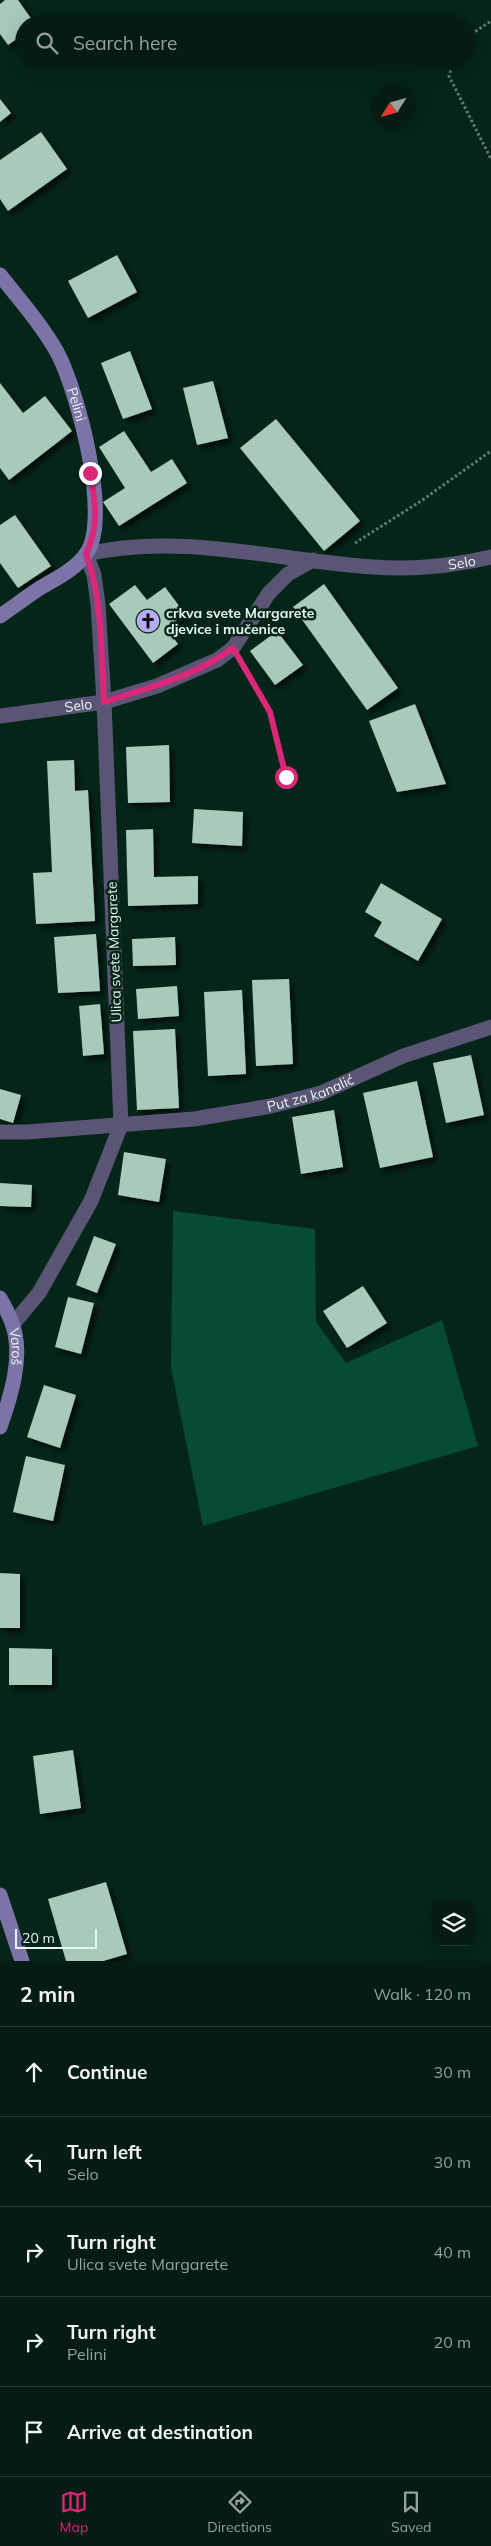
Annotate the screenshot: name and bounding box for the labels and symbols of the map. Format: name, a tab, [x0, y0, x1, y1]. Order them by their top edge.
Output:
north arrow	[371, 85, 416, 130]
street label: Pelini	[63, 385, 90, 423]
route end	[79, 462, 102, 485]
street label: Selo	[447, 552, 477, 574]
place label: crkva svete Margarete djevice i mučenice	[166, 604, 315, 638]
church icon: crkva svete Margarete djevice i mučenice	[135, 608, 161, 634]
street label: Selo	[63, 695, 93, 716]
route start	[275, 766, 298, 789]
street label: Ulica svete Margarete	[103, 881, 125, 1023]
street label: Put za kanalić	[265, 1070, 357, 1116]
street label: Varoš	[5, 1326, 26, 1366]
scale bar	[15, 1926, 98, 1949]

